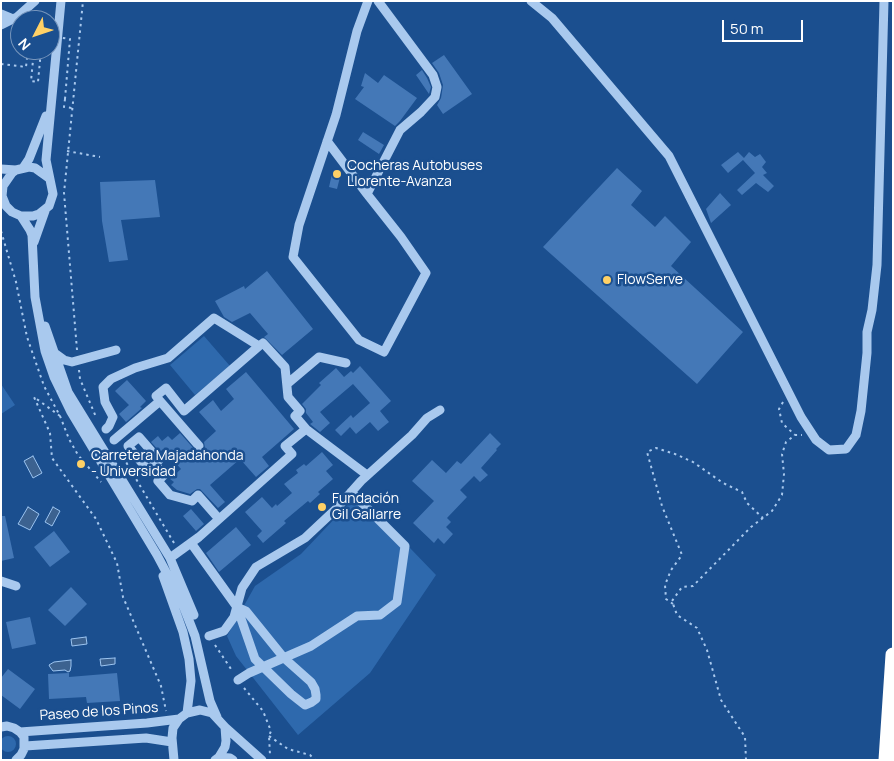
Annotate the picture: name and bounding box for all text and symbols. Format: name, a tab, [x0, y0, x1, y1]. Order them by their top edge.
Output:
north arrow	[10, 10, 60, 60]
scale bar	[724, 10, 805, 42]
text: 50 m	[730, 18, 764, 39]
text: N	[14, 34, 35, 55]
place label: Cocheras Autobuses Llorente-Avanza	[347, 158, 483, 190]
marker: Cocheras Autobuses Llorente-Avanza	[331, 168, 343, 180]
place label: FlowServe	[617, 272, 683, 288]
marker: FlowServe	[601, 274, 613, 286]
place label: Carretera Majadahonda - Universidad	[91, 448, 244, 481]
marker: Carretera Majadahonda - Universidad	[75, 458, 87, 470]
place label: Fundación Gil Gallarre	[332, 491, 401, 524]
marker: Fundación Gil Gallarre	[316, 501, 328, 513]
street label: Paseo de los Pinos	[39, 699, 159, 725]

